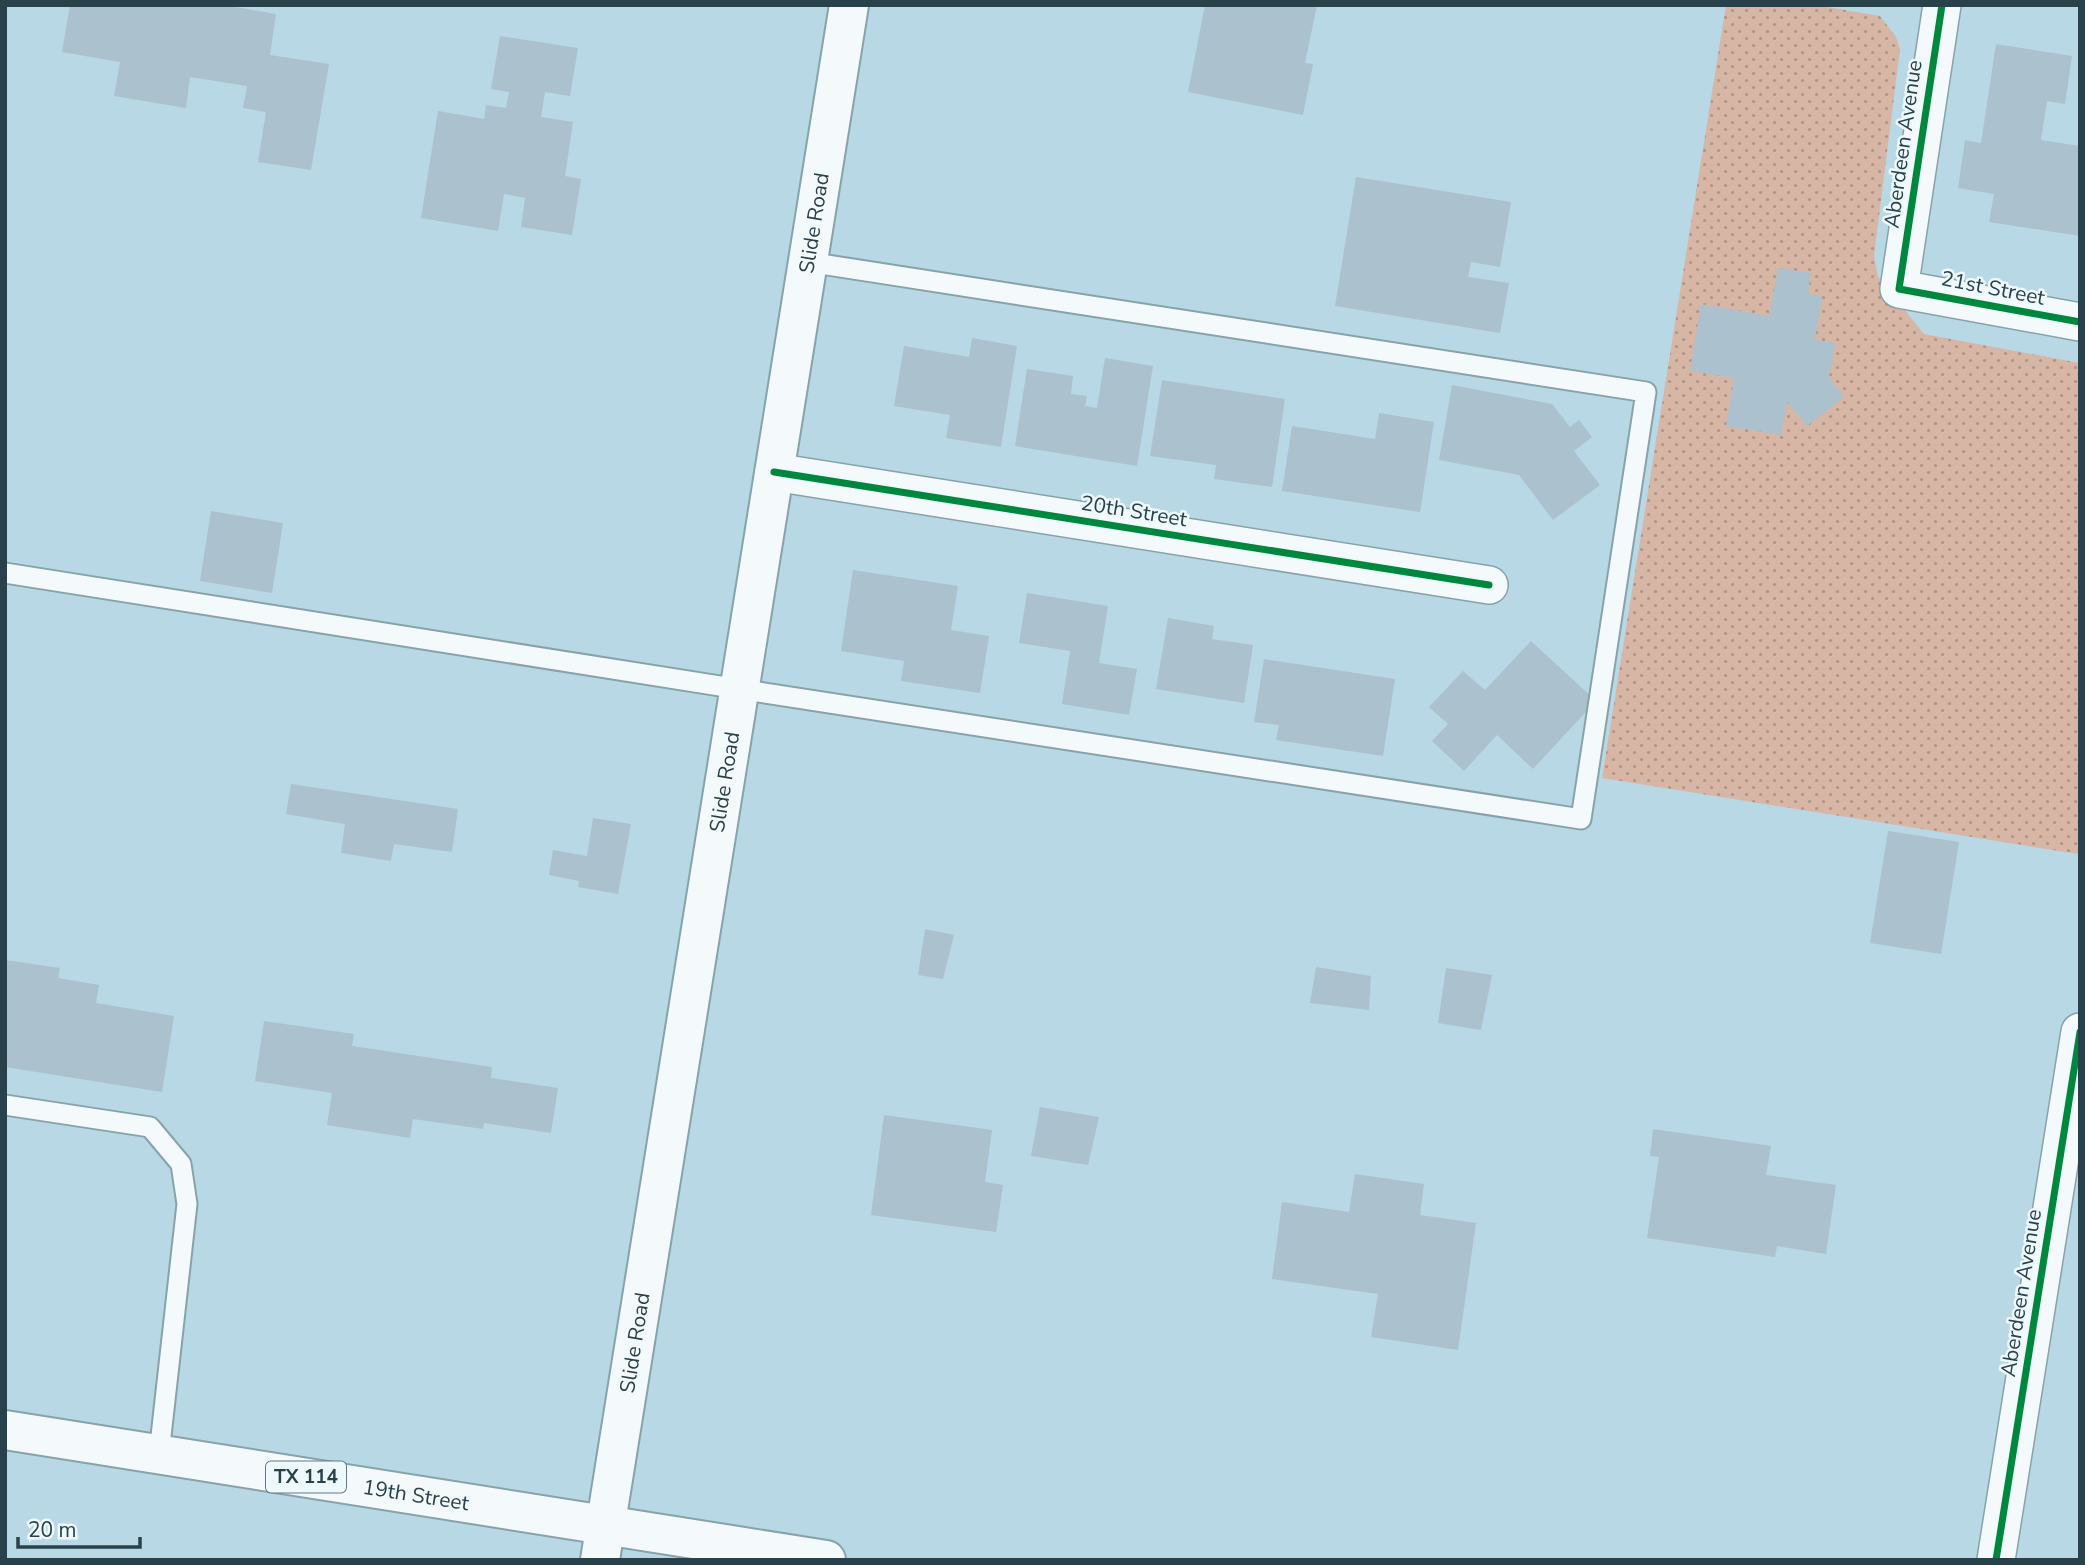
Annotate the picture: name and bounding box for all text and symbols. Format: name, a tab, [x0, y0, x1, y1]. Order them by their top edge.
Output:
street label: Aberdeen Avenue	[1877, 58, 1929, 230]
street label: Slide Road	[792, 171, 836, 275]
street label: 21st Street	[1939, 264, 2048, 312]
street label: 20th Street	[1079, 489, 1190, 533]
street label: Slide Road	[703, 729, 746, 834]
street label: Aberdeen Avenue	[1994, 1207, 2048, 1379]
street label: Slide Road	[613, 1290, 657, 1395]
road number: TX 114	[266, 1462, 346, 1492]
street label: 19th Street	[361, 1473, 472, 1517]
scale bar	[18, 1506, 140, 1550]
text: 20 m	[28, 1516, 77, 1544]

